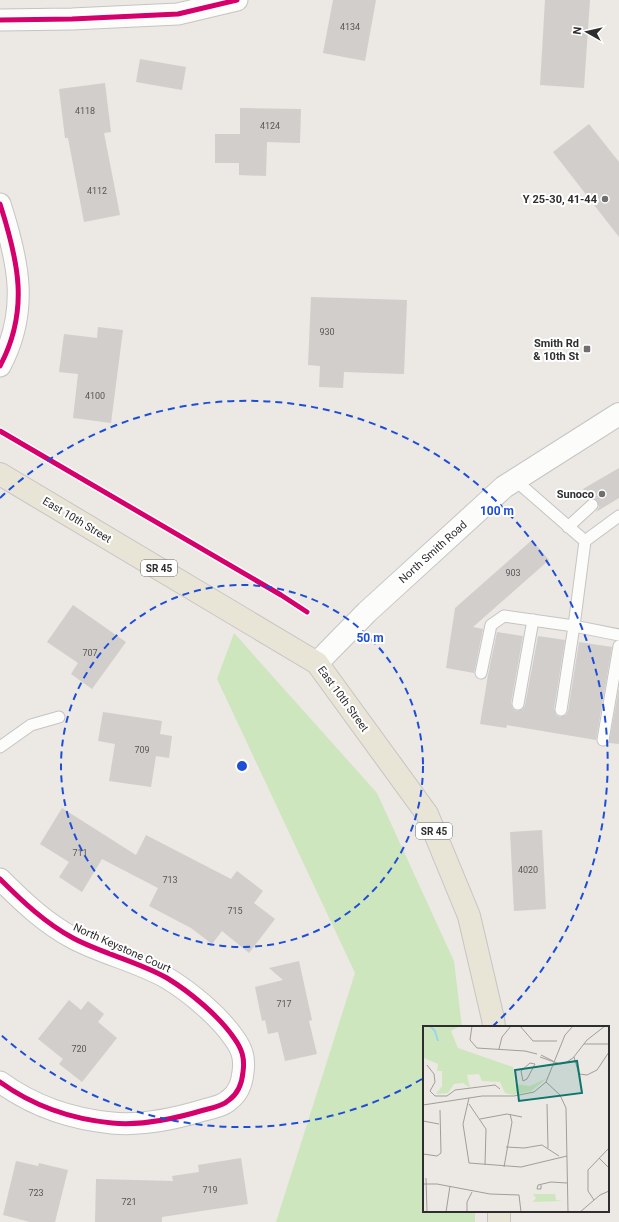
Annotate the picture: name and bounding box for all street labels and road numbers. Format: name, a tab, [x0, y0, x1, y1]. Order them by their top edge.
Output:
street label: East 10th Street	[40, 494, 114, 546]
street label: North Smith Road	[396, 518, 470, 586]
road number: SR 45	[141, 560, 177, 576]
street label: East 10th Street	[315, 664, 371, 735]
road number: SR 45	[416, 823, 452, 839]
street label: North Keystone Court	[71, 921, 173, 976]

